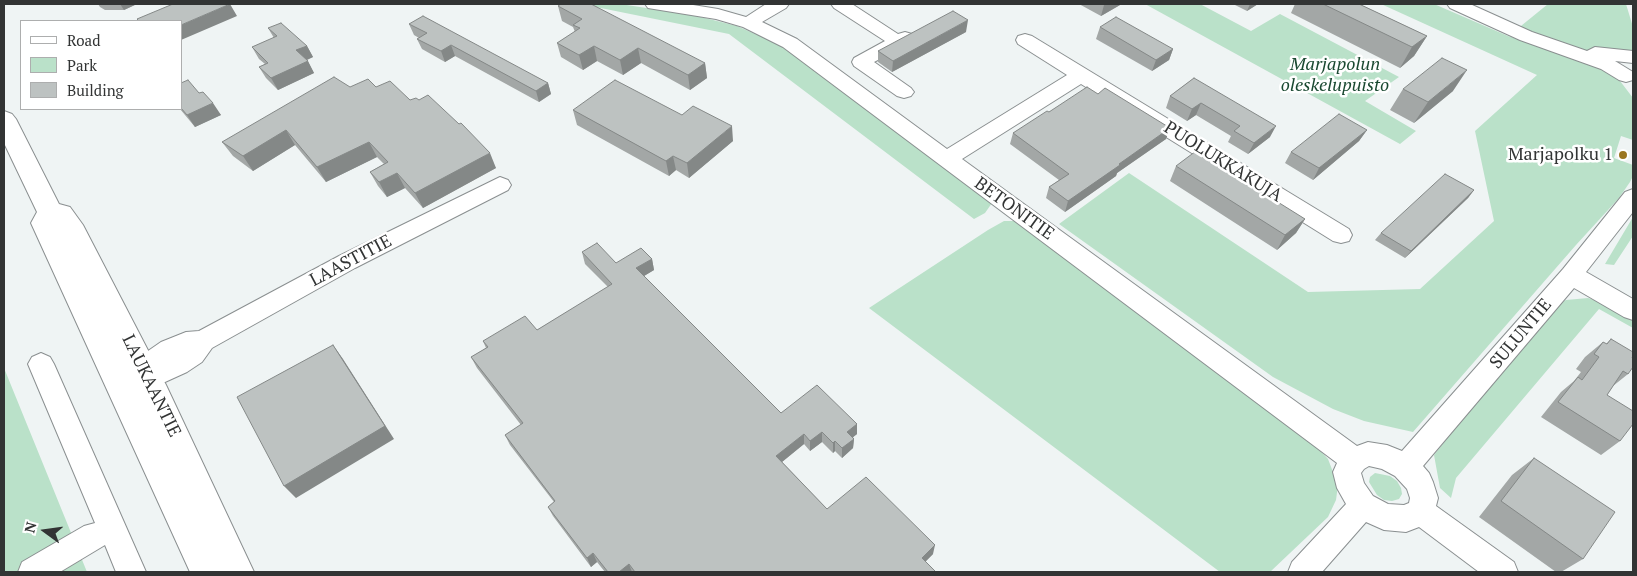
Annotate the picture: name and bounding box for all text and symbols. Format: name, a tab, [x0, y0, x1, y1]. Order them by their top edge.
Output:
legend	[20, 20, 182, 110]
text: Road	[67, 30, 100, 50]
park label: Marjapolun oleskelupuisto	[1281, 54, 1389, 96]
text: Park	[67, 55, 97, 75]
text: Building	[67, 80, 124, 100]
street label: PUOLUKKAKUJA	[1160, 117, 1286, 207]
place label: Marjapolku 1	[1508, 144, 1613, 166]
marker: Marjapolku 1	[1617, 149, 1629, 161]
street label: BETONITIE	[970, 173, 1058, 245]
street label: LAASTITIE	[306, 230, 396, 292]
street label: SULUNTIE	[1485, 295, 1557, 373]
street label: LAUKAANTIE	[117, 331, 185, 441]
north arrow	[20, 506, 70, 556]
text: N	[19, 520, 40, 535]

